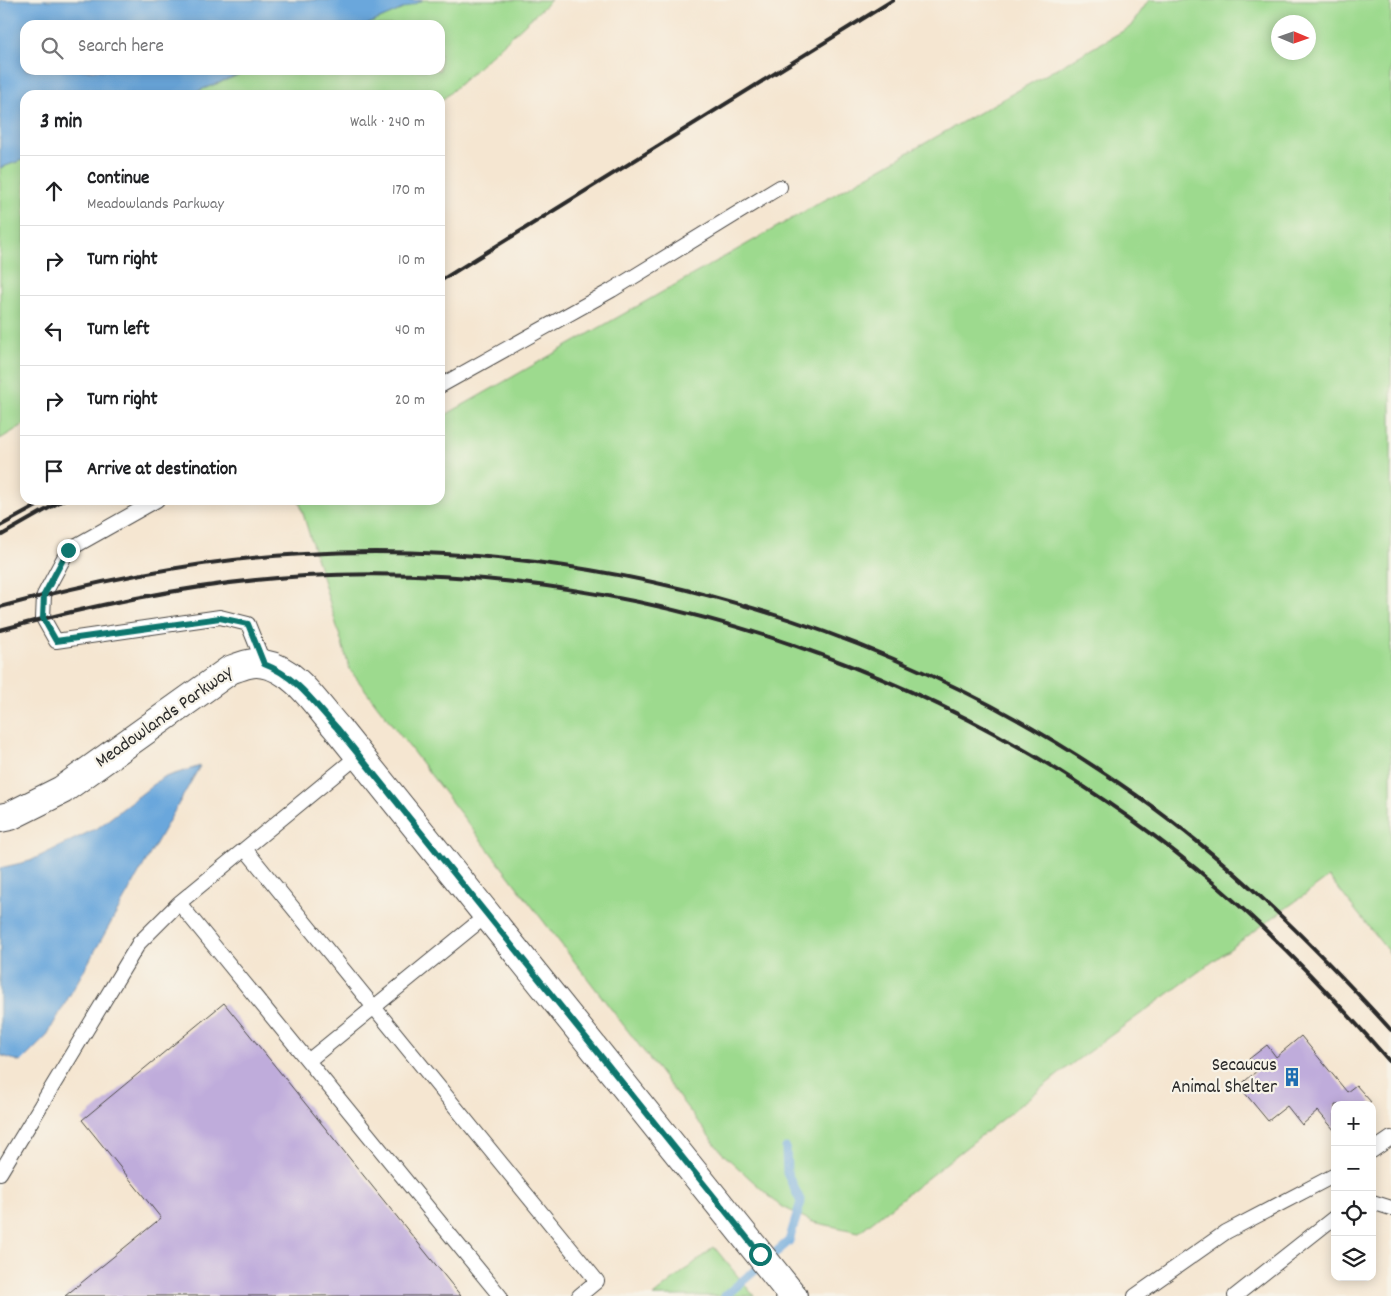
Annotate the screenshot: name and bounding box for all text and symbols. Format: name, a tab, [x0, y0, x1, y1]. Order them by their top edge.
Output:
north arrow	[1271, 15, 1316, 60]
search box	[20, 20, 445, 75]
icon: search	[38, 34, 66, 62]
text: Search here	[78, 34, 164, 61]
text: 3 min	[40, 108, 82, 138]
text: Walk · 240 m	[350, 111, 425, 134]
text: Continue	[87, 166, 149, 193]
icon: ahead	[40, 177, 68, 205]
text: 170 m	[392, 179, 425, 202]
text: Meadowlands Parkway	[87, 193, 224, 216]
icon: right	[40, 247, 68, 275]
text: Turn right	[87, 247, 158, 274]
text: 10 m	[398, 249, 425, 272]
icon: left	[40, 317, 68, 345]
text: Turn left	[87, 317, 150, 344]
text: 40 m	[395, 319, 425, 342]
icon: right	[40, 387, 68, 415]
text: Turn right	[87, 387, 158, 414]
text: 20 m	[395, 389, 425, 412]
icon: arrive	[40, 457, 68, 485]
text: Arrive at destination	[87, 457, 237, 484]
route end	[57, 539, 80, 562]
street label: Meadowlands Parkway	[91, 660, 240, 776]
place label: Secaucus Animal Shelter	[1171, 1053, 1277, 1102]
building icon: Secaucus Animal Shelter	[1281, 1066, 1303, 1088]
map controls	[1331, 1101, 1376, 1281]
button: +	[1331, 1101, 1376, 1146]
button: −	[1331, 1146, 1376, 1191]
button: locate	[1331, 1191, 1376, 1236]
button: layers	[1331, 1236, 1376, 1281]
route start	[749, 1243, 772, 1266]

